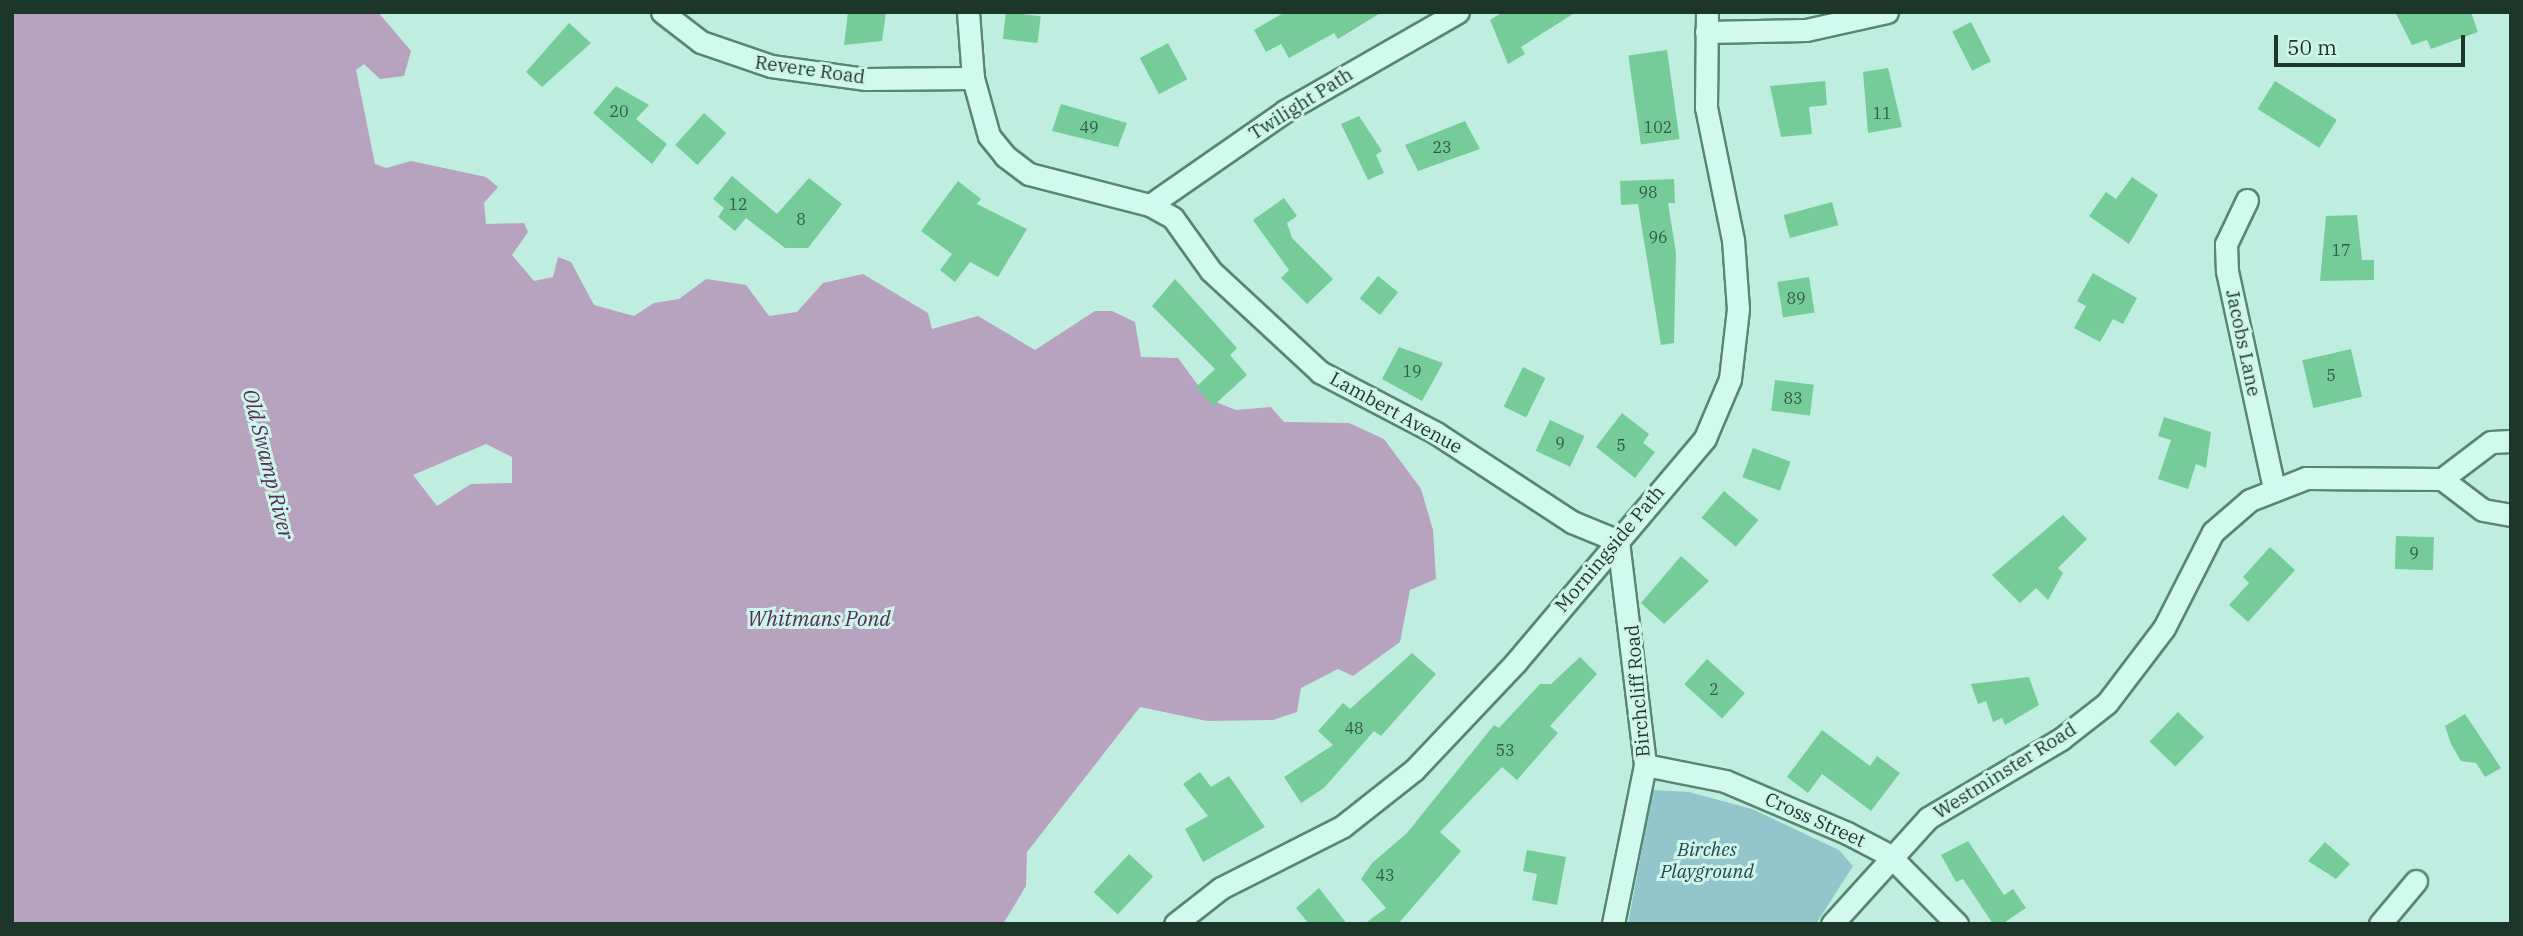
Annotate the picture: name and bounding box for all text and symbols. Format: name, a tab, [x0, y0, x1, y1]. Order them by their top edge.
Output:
scale bar	[2278, 21, 2469, 65]
text: 50 m	[2287, 33, 2337, 61]
street label: Revere Road	[753, 51, 867, 89]
street label: Twilight Path	[1245, 63, 1357, 145]
house number: 20	[609, 101, 629, 121]
house number: 11	[1872, 103, 1892, 123]
house number: 49	[1079, 117, 1099, 137]
house number: 102	[1644, 117, 1672, 137]
house number: 23	[1432, 137, 1452, 157]
house number: 98	[1638, 182, 1658, 202]
house number: 12	[728, 194, 748, 214]
house number: 8	[796, 209, 806, 229]
house number: 96	[1648, 227, 1668, 247]
house number: 17	[2331, 240, 2351, 260]
house number: 89	[1786, 288, 1806, 308]
street label: Jacobs Lane	[2221, 288, 2265, 398]
house number: 19	[1402, 361, 1422, 381]
house number: 5	[2326, 365, 2336, 385]
street label: Lambert Avenue	[1326, 367, 1466, 459]
water label: Old Swamp River	[238, 386, 300, 542]
house number: 83	[1783, 388, 1803, 408]
house number: 9	[1555, 433, 1565, 453]
house number: 5	[1616, 435, 1626, 455]
street label: Morningside Path	[1550, 481, 1670, 617]
house number: 9	[2409, 543, 2419, 563]
water label: Whitmans Pond	[747, 605, 891, 631]
street label: Birchcliff Road	[1621, 624, 1655, 758]
house number: 2	[1709, 679, 1719, 699]
house number: 48	[1344, 718, 1364, 738]
street label: Westminster Road	[1929, 718, 2081, 824]
house number: 53	[1495, 740, 1515, 760]
street label: Cross Street	[1761, 788, 1869, 852]
park label: Birches Playground	[1660, 839, 1754, 883]
house number: 43	[1375, 865, 1395, 885]

